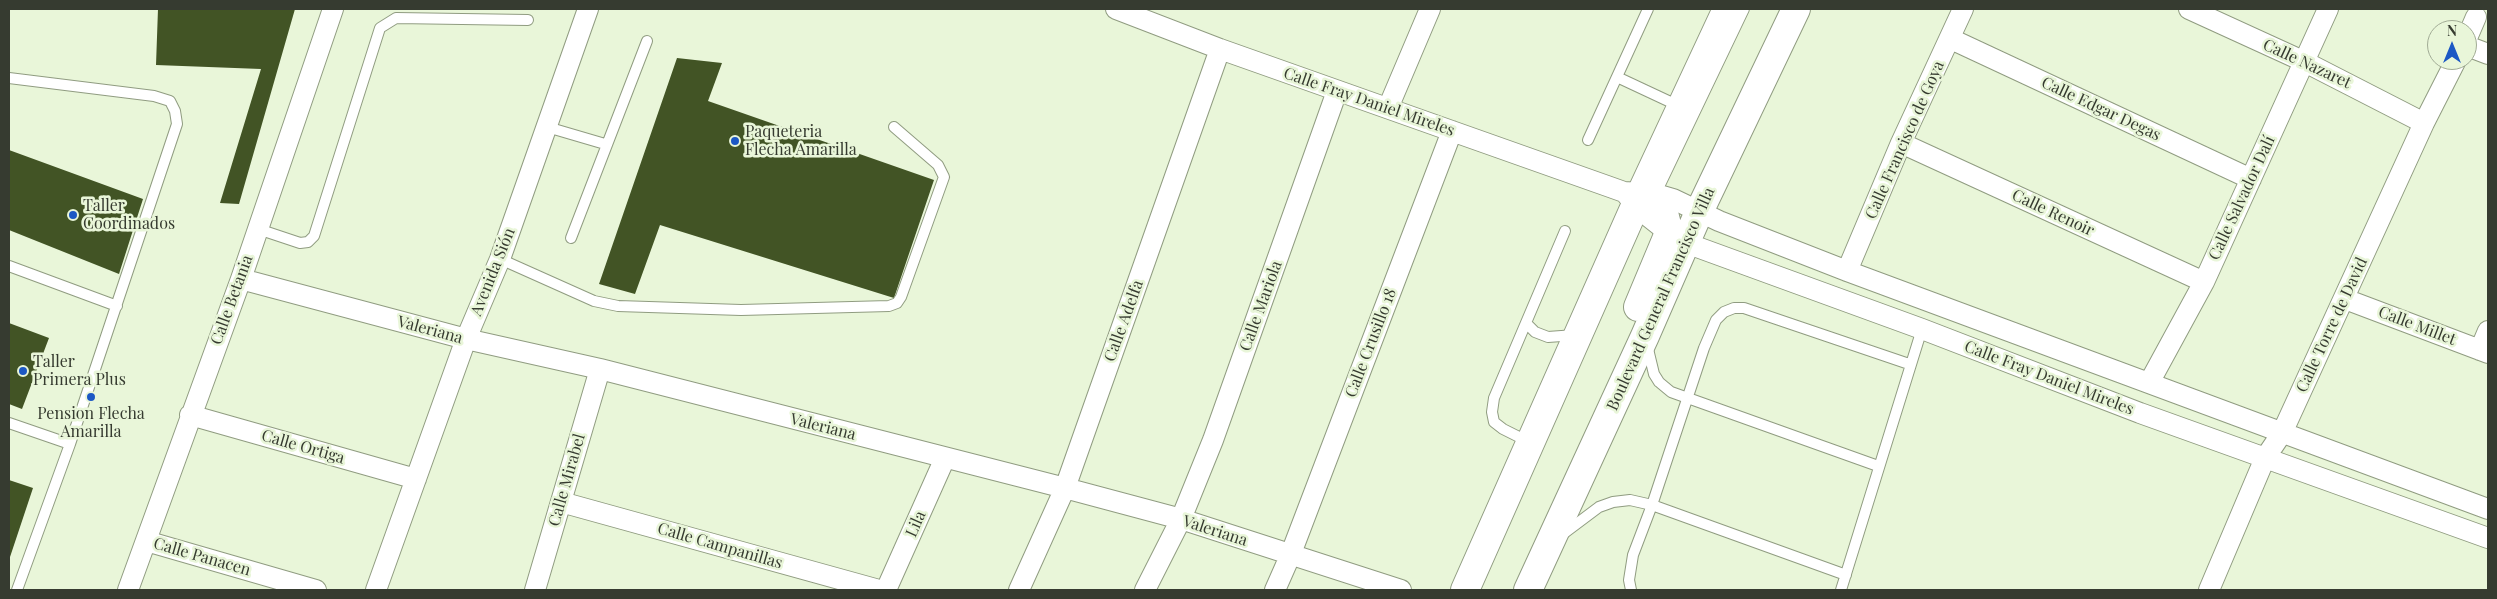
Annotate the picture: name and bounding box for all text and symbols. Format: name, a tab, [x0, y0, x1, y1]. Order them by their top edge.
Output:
north arrow	[2427, 20, 2477, 70]
text: N	[2447, 21, 2457, 40]
street label: Calle Nazaret	[2260, 35, 2354, 93]
street label: Calle Francisco de Goya	[1861, 58, 1949, 222]
street label: Calle Fray Daniel Mireles	[1281, 64, 1457, 140]
street label: Calle Edgar Degas	[2038, 73, 2164, 145]
place label: Paqueteria Flecha Amarilla	[745, 122, 857, 160]
street label: Calle Salvador Dalí	[2205, 133, 2279, 263]
marker: Paqueteria Flecha Amarilla	[729, 135, 741, 147]
street label: Boulevard General Francisco Villa	[1603, 184, 1719, 414]
street label: Calle Renoir	[2009, 186, 2097, 240]
place label: Taller Coordinados	[83, 196, 175, 234]
marker: Taller Coordinados	[67, 209, 79, 221]
street label: Avenida Sión	[467, 225, 519, 319]
street label: Calle Betania	[207, 253, 257, 347]
street label: Calle Torre de David	[2292, 254, 2372, 396]
street label: Calle Mariola	[1236, 258, 1286, 354]
street label: Calle Adelfa	[1100, 278, 1148, 364]
street label: Calle Crusillo 18	[1341, 286, 1401, 400]
street label: Calle Millet	[2376, 302, 2458, 350]
street label: Valeriana	[395, 312, 465, 348]
street label: Calle Fray Daniel Mireles	[1962, 337, 2136, 419]
place label: Taller Primera Plus	[33, 352, 126, 390]
marker: Taller Primera Plus	[17, 365, 29, 377]
marker: Pension Flecha Amarilla	[85, 391, 97, 403]
place label: Pension Flecha Amarilla	[37, 404, 145, 442]
street label: Valeriana	[788, 410, 858, 444]
street label: Calle Ortiga	[259, 426, 347, 468]
street label: Calle Mirabel	[545, 431, 589, 529]
street label: Lila	[902, 508, 930, 540]
street label: Valeriana	[1180, 512, 1250, 550]
street label: Calle Campanillas	[655, 519, 785, 573]
street label: Calle Panacen	[151, 534, 253, 580]

